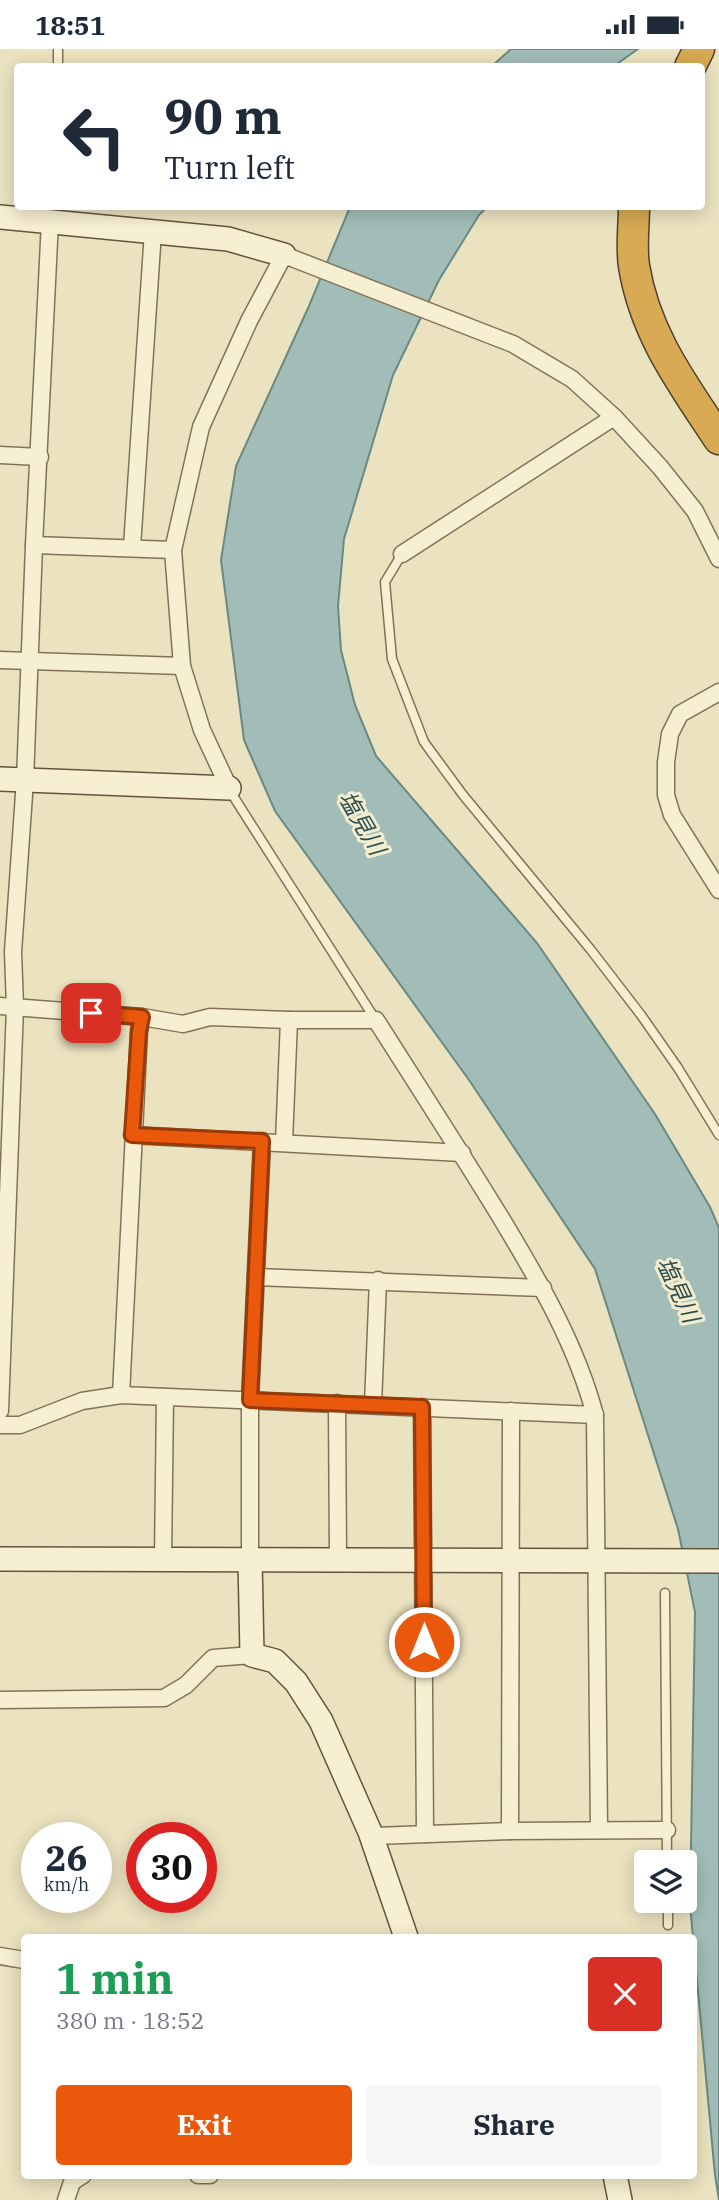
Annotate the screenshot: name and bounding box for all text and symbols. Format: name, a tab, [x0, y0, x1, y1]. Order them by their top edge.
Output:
text: 18:51	[35, 8, 105, 42]
text: 90 m	[164, 84, 282, 147]
icon: left	[49, 91, 140, 182]
text: Turn left	[164, 146, 295, 188]
water label: 塩見川	[333, 785, 395, 862]
pin	[61, 983, 121, 1043]
icon: arrive	[72, 994, 110, 1032]
water label: 塩見川	[651, 1252, 708, 1330]
position arrow	[387, 1605, 461, 1679]
speed limit sign: 30	[126, 1822, 217, 1913]
text: 26	[45, 1835, 88, 1881]
map controls	[634, 1850, 697, 1913]
button: layers	[634, 1850, 697, 1913]
text: km/h	[44, 1873, 89, 1896]
text: 1 min	[56, 1951, 174, 2006]
button: close	[588, 1957, 662, 2031]
text: 380 m · 18:52	[56, 2005, 205, 2035]
button: Exit	[56, 2085, 352, 2165]
button: Share	[366, 2085, 662, 2165]

